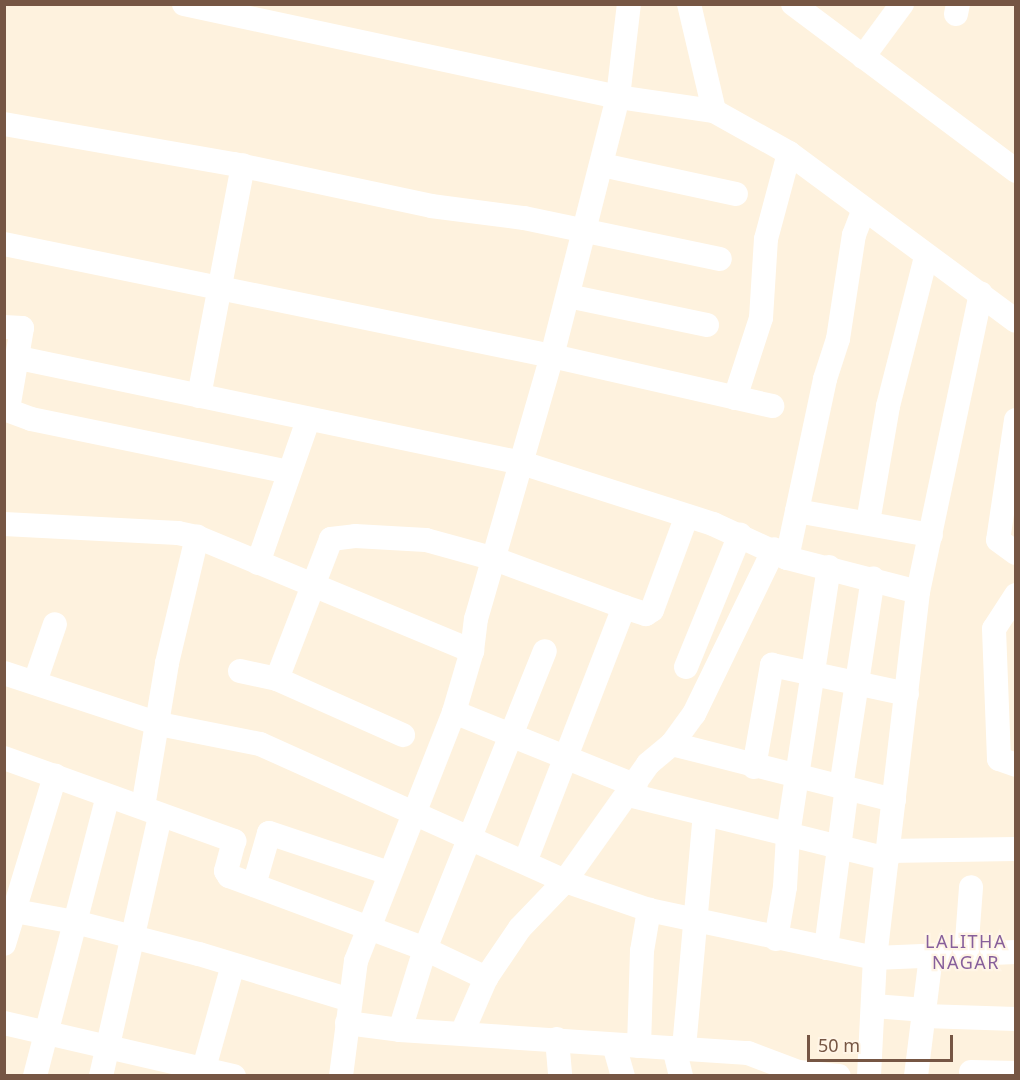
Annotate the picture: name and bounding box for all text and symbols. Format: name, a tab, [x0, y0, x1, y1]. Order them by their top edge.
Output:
district label: LALITHA NAGAR	[925, 931, 1007, 974]
scale bar	[810, 1023, 956, 1061]
text: 50 m	[818, 1033, 860, 1057]

